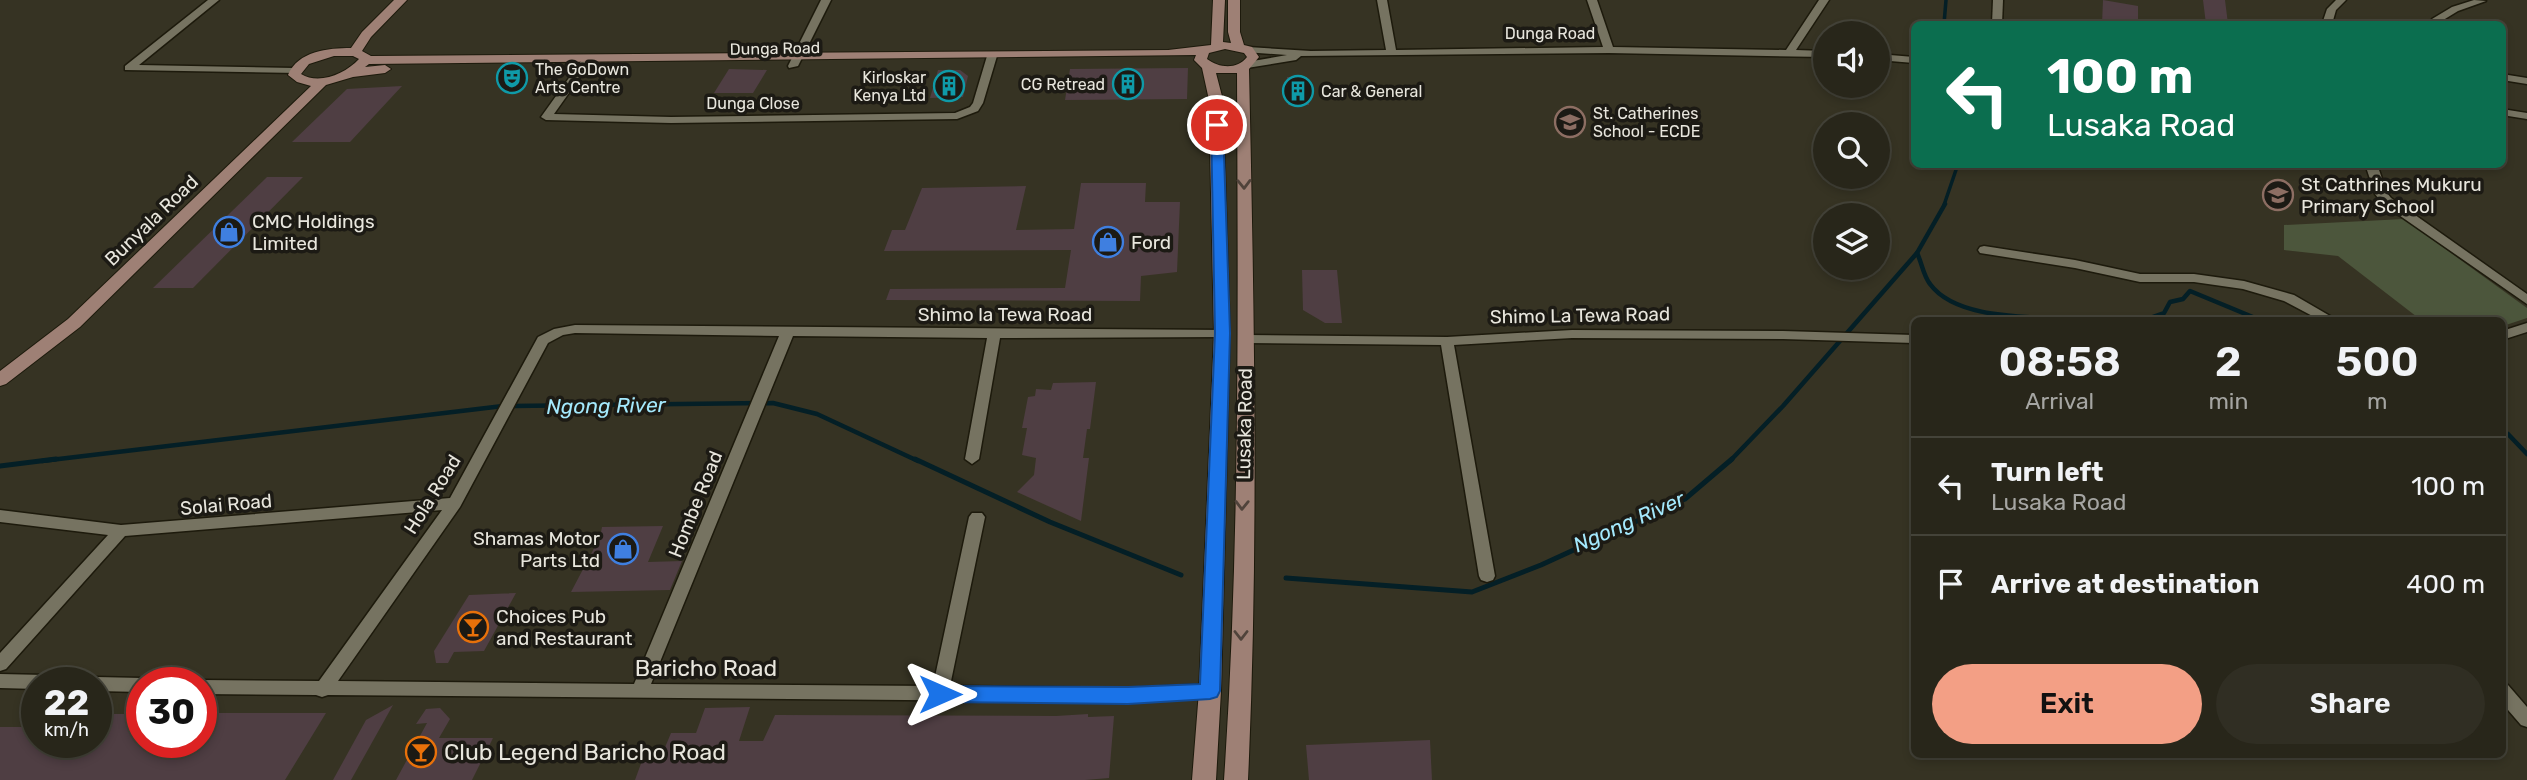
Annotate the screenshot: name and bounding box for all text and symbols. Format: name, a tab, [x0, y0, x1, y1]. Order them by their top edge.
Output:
map controls	[1813, 21, 1890, 280]
button: sound	[1813, 21, 1890, 98]
street label: Dunga Road	[1505, 24, 1595, 43]
street label: Dunga Road	[730, 38, 820, 59]
text: 100 m	[2047, 47, 2193, 105]
icon: left	[1932, 49, 2023, 140]
place label: The GoDown Arts Centre	[535, 60, 629, 97]
theatre icon: The GoDown Arts Centre	[495, 61, 529, 95]
building icon: CG Retread	[1111, 67, 1145, 101]
place label: Kirloskar Kenya Ltd	[853, 68, 926, 105]
building icon: Kirloskar Kenya Ltd	[932, 69, 966, 103]
building icon: Car & General	[1281, 74, 1315, 108]
place label: CG Retread	[1021, 75, 1105, 94]
place label: Car & General	[1321, 82, 1422, 101]
street label: Dunga Close	[706, 94, 800, 113]
pin	[1187, 95, 1247, 155]
place label: St. Catherines School - ECDE	[1593, 104, 1700, 141]
school or university icon: St. Catherines School - ECDE	[1553, 105, 1587, 139]
icon: arrive	[1198, 106, 1236, 144]
text: Lusaka Road	[2047, 106, 2235, 144]
button: search	[1813, 112, 1890, 189]
street label: Bunyala Road	[100, 170, 203, 271]
place label: St Cathrines Mukuru Primary School	[2301, 173, 2482, 218]
school or university icon: St Cathrines Mukuru Primary School	[2261, 178, 2295, 212]
one-way arrow	[1236, 180, 1252, 190]
button: layers	[1813, 203, 1890, 280]
place label: CMC Holdings Limited	[252, 210, 375, 255]
shop icon: CMC Holdings Limited	[212, 215, 246, 249]
shop icon: Ford	[1091, 225, 1125, 259]
place label: Ford	[1131, 231, 1171, 254]
street label: Shimo La Tewa Road	[1490, 302, 1670, 329]
street label: Shimo la Tewa Road	[918, 303, 1092, 326]
text: 08:58	[1998, 337, 2121, 387]
text: 2	[2215, 337, 2242, 387]
text: 500	[2336, 337, 2419, 387]
street label: Lusaka Road	[1232, 368, 1257, 480]
text: Arrival	[2025, 387, 2094, 415]
text: min	[2208, 387, 2248, 415]
text: m	[2367, 387, 2387, 415]
water label: Ngong River	[546, 392, 667, 419]
street label: Hombe Road	[664, 447, 727, 561]
street label: Hola Road	[399, 450, 466, 538]
text: Turn left	[1991, 457, 2103, 488]
icon: left	[1932, 467, 1970, 505]
text: 100 m	[2411, 471, 2485, 502]
water label: Ngong River	[1569, 485, 1689, 557]
text: Lusaka Road	[1991, 488, 2126, 516]
street label: Solai Road	[179, 489, 273, 520]
one-way arrow	[1235, 500, 1250, 511]
place label: Shamas Motor Parts Ltd	[473, 527, 601, 572]
shop icon: Shamas Motor Parts Ltd	[606, 532, 640, 566]
icon: arrive	[1932, 565, 1970, 603]
text: Arrive at destination	[1991, 569, 2259, 600]
text: 400 m	[2406, 569, 2485, 600]
place label: Choices Pub and Restaurant	[496, 605, 633, 650]
bar icon: Choices Pub and Restaurant	[456, 610, 490, 644]
one-way arrow	[1233, 630, 1249, 641]
street label: Baricho Road	[635, 654, 777, 682]
position arrow	[903, 657, 977, 731]
button: Exit	[1932, 664, 2202, 744]
button: Share	[2216, 664, 2485, 744]
speed limit sign: 30	[126, 667, 217, 758]
text: 22	[44, 682, 89, 724]
text: km/h	[44, 719, 89, 741]
bar icon: Club Legend Baricho Road	[404, 735, 438, 769]
place label: Club Legend Baricho Road	[444, 738, 726, 766]

